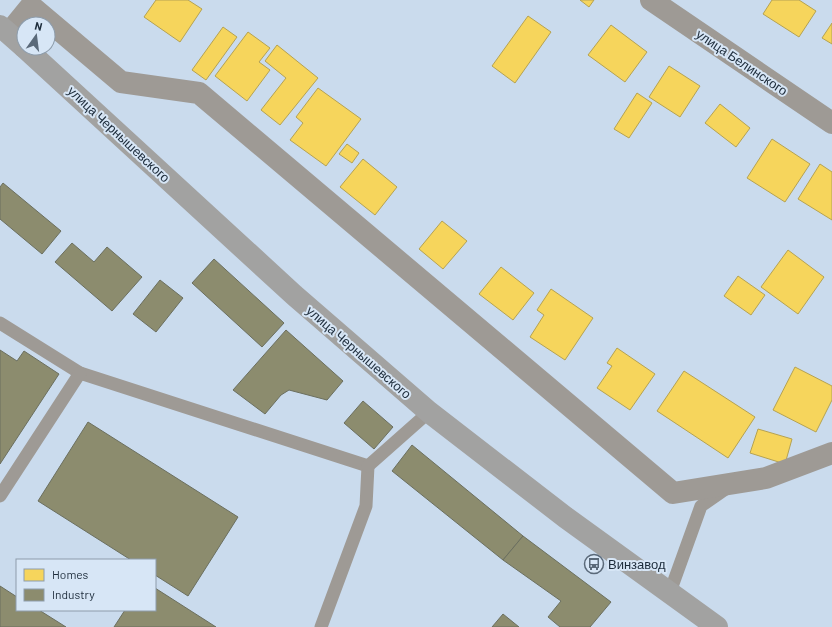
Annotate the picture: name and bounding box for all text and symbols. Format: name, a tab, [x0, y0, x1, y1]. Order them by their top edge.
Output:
north arrow	[16, 16, 56, 56]
text: N	[33, 19, 44, 33]
street label: улица Белинского	[693, 25, 791, 99]
street label: улица Чернышевского	[65, 83, 173, 185]
street label: улица Чернышевского	[303, 302, 415, 402]
bus stop icon: Винзавод	[583, 553, 605, 575]
place label: Винзавод	[608, 556, 666, 572]
legend	[16, 559, 156, 611]
text: Homes	[52, 567, 89, 581]
text: Industry	[52, 587, 95, 601]

